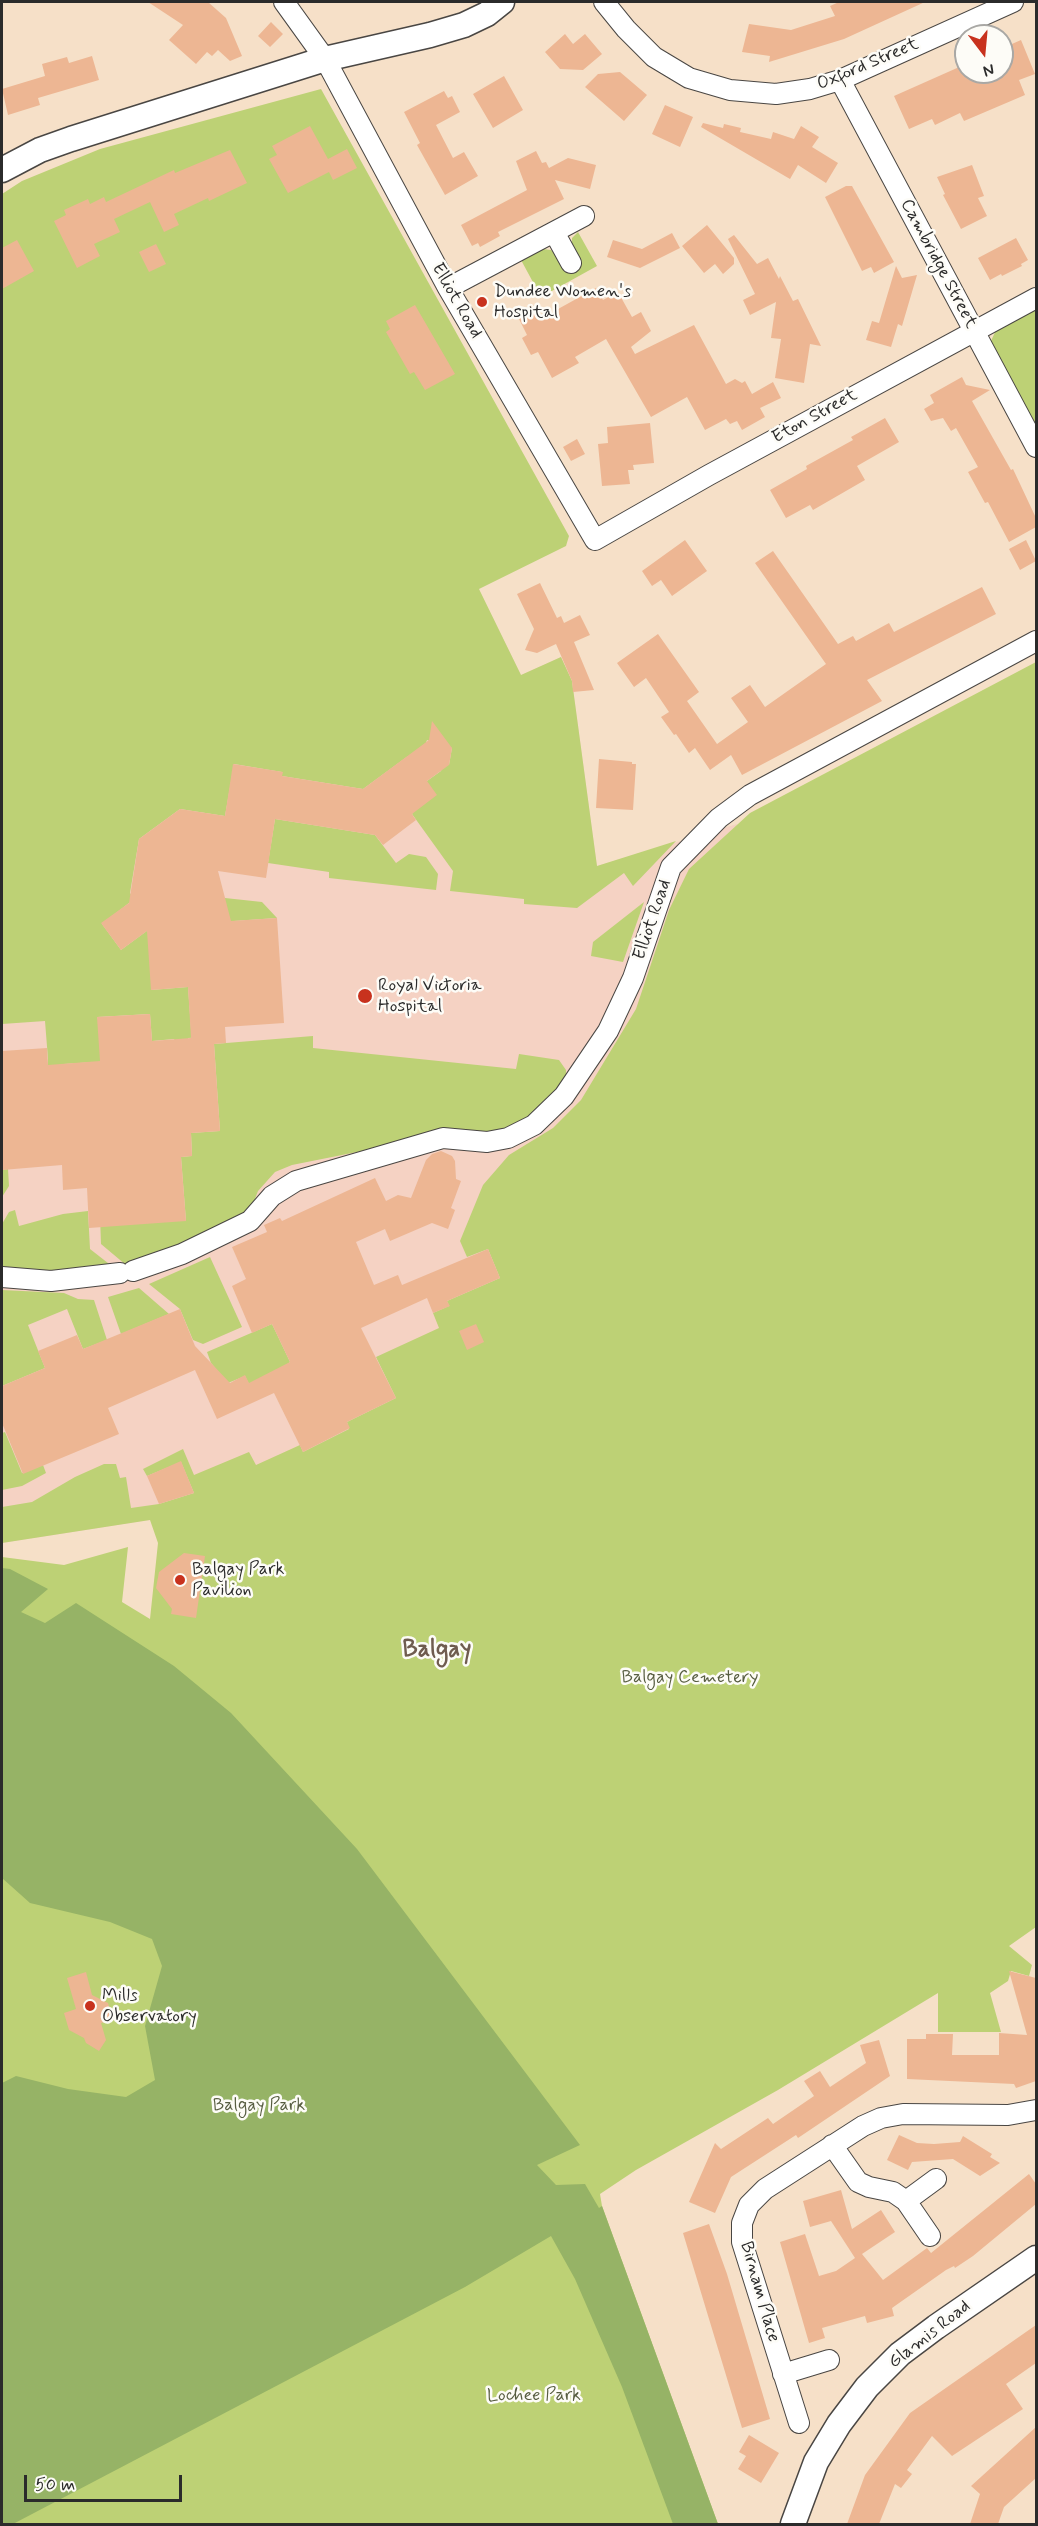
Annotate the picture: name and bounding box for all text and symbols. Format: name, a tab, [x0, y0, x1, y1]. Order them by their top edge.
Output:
north arrow	[954, 24, 1014, 84]
street label: Oxford Street	[814, 34, 922, 96]
text: N	[981, 58, 997, 81]
street label: Cambridge Street	[895, 196, 981, 332]
street label: Elliot Road	[426, 259, 486, 343]
place label: Dundee Women's Hospital	[494, 281, 631, 324]
marker: Dundee Women's Hospital	[475, 295, 489, 309]
street label: Eton Street	[769, 385, 861, 449]
street label: Elliot Road	[629, 877, 677, 963]
place label: Royal Victoria Hospital	[378, 975, 481, 1018]
marker: Royal Victoria Hospital	[356, 987, 374, 1005]
place label: Balgay Park Pavilion	[192, 1559, 284, 1602]
marker: Balgay Park Pavilion	[173, 1573, 187, 1587]
district label: Balgay	[403, 1637, 471, 1665]
park label: Balgay Cemetery	[622, 1667, 758, 1689]
place label: Mills Observatory	[102, 1985, 197, 2028]
marker: Mills Observatory	[83, 1999, 97, 2013]
park label: Balgay Park	[213, 2095, 305, 2117]
street label: Birnam Place	[734, 2239, 784, 2345]
street label: Glamis Road	[885, 2296, 975, 2374]
park label: Lochee Park	[487, 2385, 581, 2407]
scale bar	[27, 2463, 184, 2501]
text: 50 m	[35, 2473, 75, 2497]

